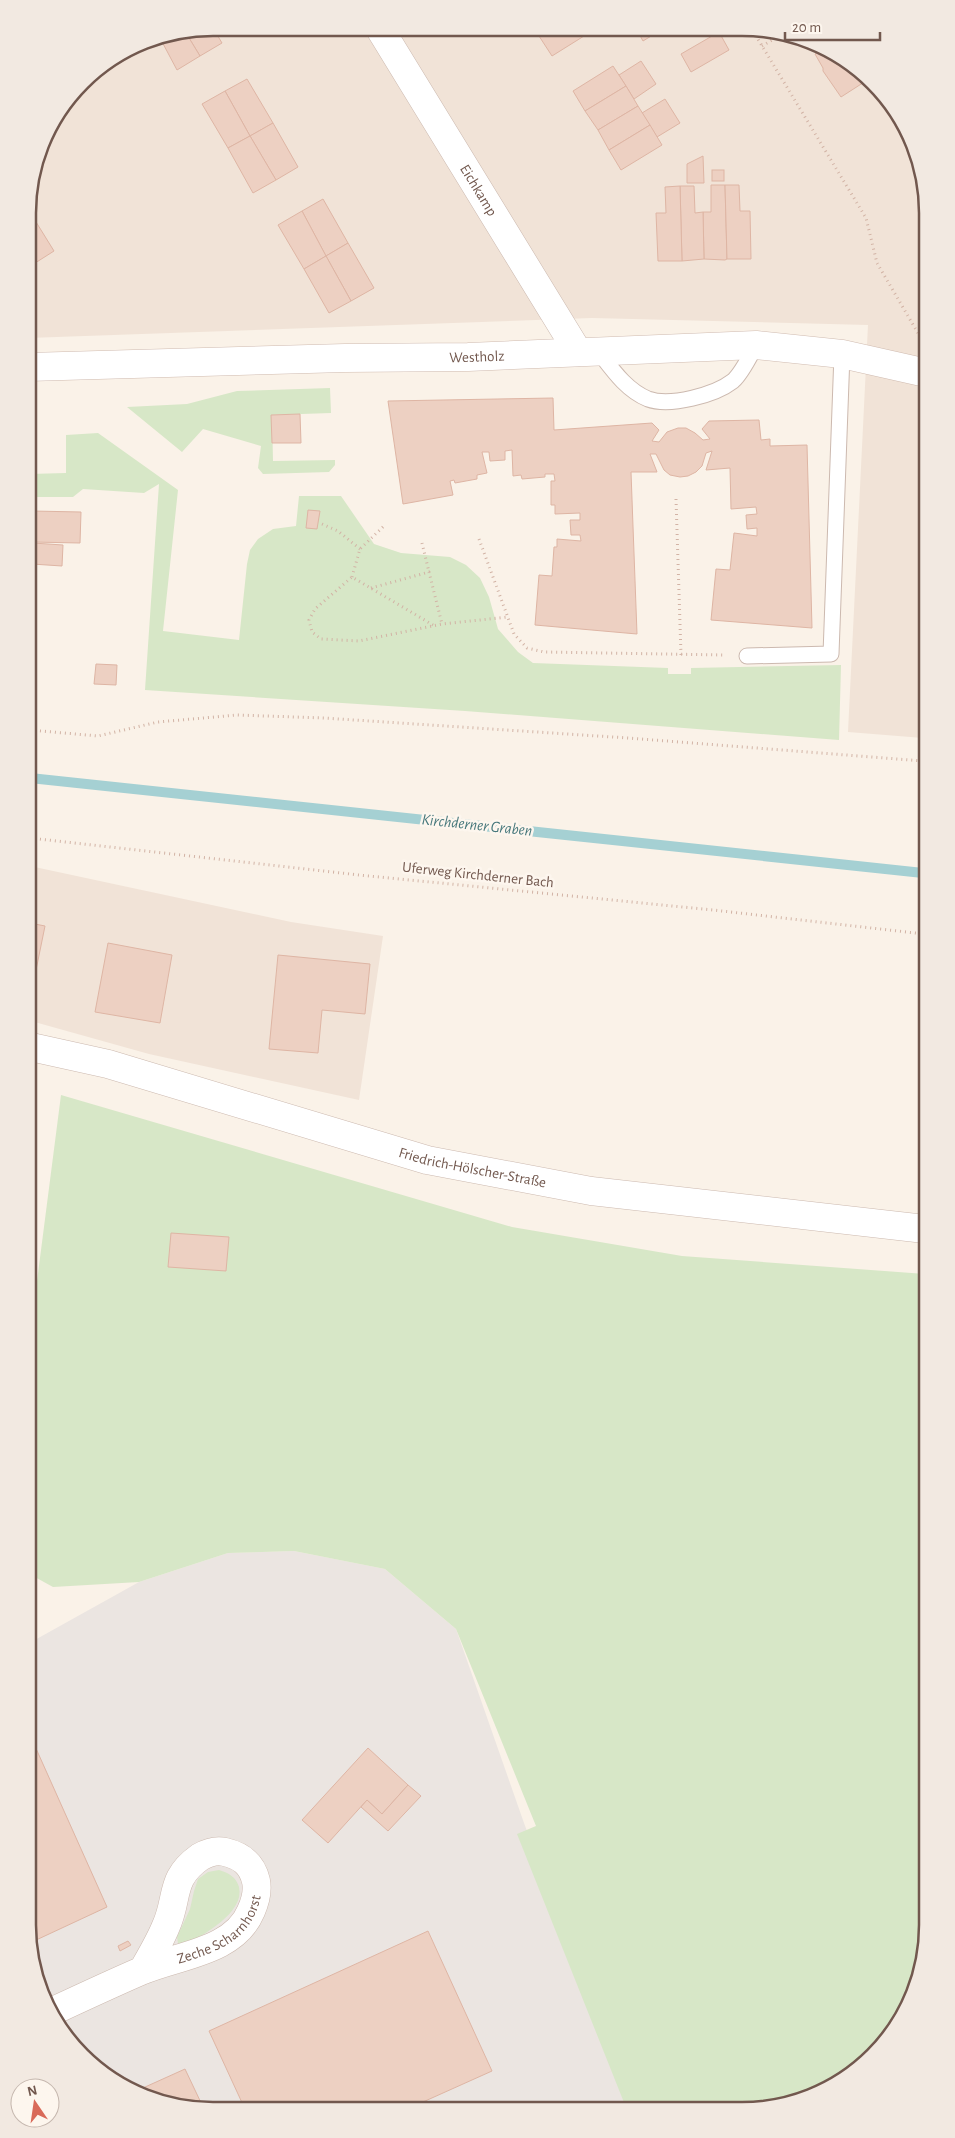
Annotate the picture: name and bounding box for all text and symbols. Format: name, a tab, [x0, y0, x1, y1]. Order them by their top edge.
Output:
scale bar	[785, 10, 880, 42]
text: 20 m	[792, 20, 821, 35]
street label: Eichkamp	[457, 162, 500, 219]
street label: Westholz	[449, 348, 505, 365]
water label: Kirchderner Graben	[421, 811, 533, 839]
street label: Uferweg Kirchderner Bach	[401, 860, 555, 890]
street label: Friedrich-Hölscher-Straße	[397, 1144, 548, 1190]
street label: Zeche Scharnhorst	[175, 1894, 263, 1966]
north arrow	[10, 2078, 60, 2128]
text: N	[26, 2083, 39, 2099]

